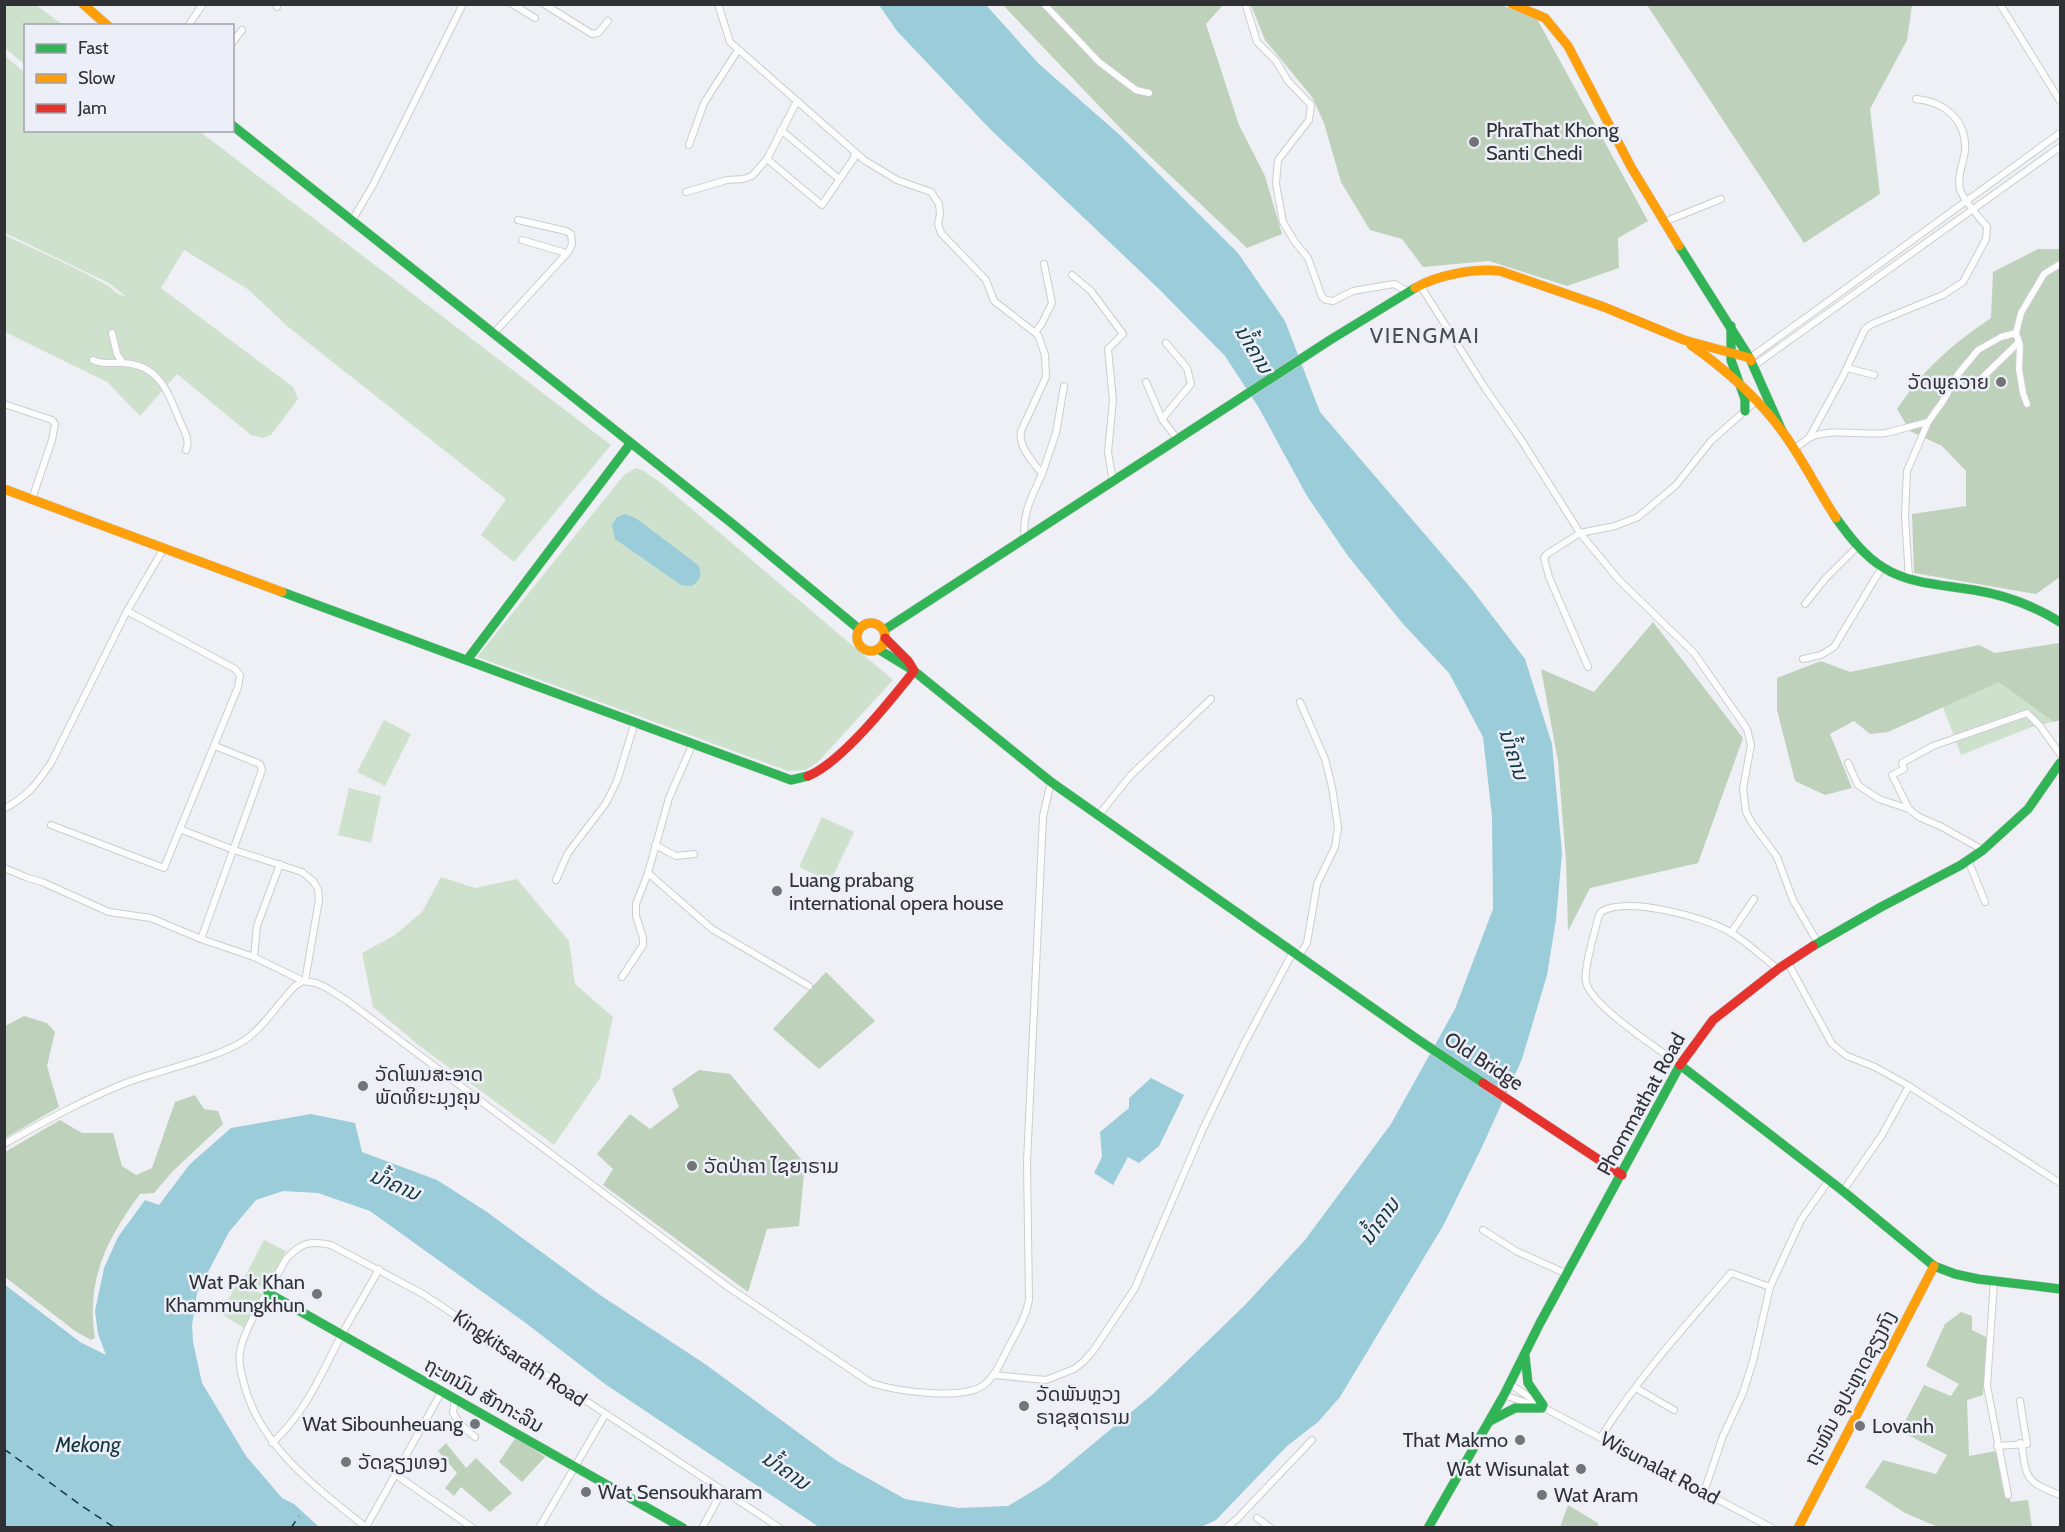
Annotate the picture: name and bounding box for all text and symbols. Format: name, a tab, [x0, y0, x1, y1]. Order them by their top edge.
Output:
legend	[24, 24, 234, 132]
text: Fast	[78, 37, 109, 59]
text: Slow	[78, 67, 115, 89]
text: Jam	[77, 97, 107, 119]
place label: PhraThat Khong Santi Chedi	[1486, 118, 1620, 165]
marker: PhraThat Khong Santi Chedi	[1467, 135, 1481, 149]
water label: ນ້ຳຄານ	[1230, 319, 1282, 380]
district label: VIENGMAI	[1370, 322, 1480, 349]
place label: ວັດພູຄວາຍ	[1908, 370, 1989, 395]
marker: ວັດພູຄວາຍ	[1994, 375, 2008, 389]
water label: ນ້ຳຄານ	[1494, 724, 1537, 785]
place label: Luang prabang international opera house	[789, 868, 1004, 915]
marker: Luang prabang international opera house	[770, 884, 784, 898]
street label: Old Bridge	[1440, 1027, 1528, 1095]
street label: Phommathat Road	[1592, 1029, 1690, 1179]
place label: ວັດໂພນສະອາດ ພັດທິຍະມຸງຄຸນ	[375, 1062, 483, 1110]
marker: ວັດໂພນສະອາດ ພັດທິຍະມຸງຄຸນ	[356, 1079, 370, 1093]
place label: ວັດປ່າຄາ ໄຊຍາຣາມ	[704, 1154, 839, 1178]
marker: ວັດປ່າຄາ ໄຊຍາຣາມ	[685, 1159, 699, 1173]
water label: ນ້ຳຄານ	[366, 1160, 427, 1207]
water label: ນ້ຳຄານ	[1351, 1189, 1406, 1250]
place label: Wat Pak Khan Khammungkhun	[165, 1270, 305, 1317]
marker: Wat Pak Khan Khammungkhun	[310, 1287, 324, 1301]
street label: Kingkitsarath Road	[449, 1304, 591, 1412]
street label: ຖະໜົນ ອຸປະຫຼາດຊຽງກົງ	[1799, 1306, 1902, 1470]
street label: ຖະຫນົນ ສັກກະລິນ	[420, 1352, 548, 1438]
place label: ວັດພັນຫຼວງ ຣາຊສຸດາຣາມ	[1036, 1382, 1130, 1430]
marker: ວັດພັນຫຼວງ ຣາຊສຸດາຣາມ	[1017, 1399, 1031, 1413]
place label: Wat Sibounheuang	[302, 1412, 464, 1436]
place label: Lovanh	[1872, 1414, 1934, 1438]
marker: Wat Sibounheuang	[468, 1417, 482, 1431]
marker: Lovanh	[1853, 1419, 1867, 1433]
street label: Wisunalat Road	[1596, 1427, 1724, 1509]
place label: That Makmo	[1403, 1428, 1508, 1452]
water label: Mekong	[54, 1432, 122, 1457]
marker: That Makmo	[1513, 1433, 1527, 1447]
water label: ນ້ຳຄານ	[757, 1443, 818, 1496]
place label: ວັດຊຽງທອງ	[358, 1450, 448, 1475]
marker: ວັດຊຽງທອງ	[339, 1455, 353, 1469]
place label: Wat Wisunalat	[1447, 1457, 1569, 1481]
marker: Wat Wisunalat	[1574, 1462, 1588, 1476]
place label: Wat Sensoukharam	[598, 1480, 762, 1504]
place label: Wat Aram	[1554, 1483, 1638, 1507]
marker: Wat Sensoukharam	[579, 1485, 593, 1499]
marker: Wat Aram	[1535, 1488, 1549, 1502]

